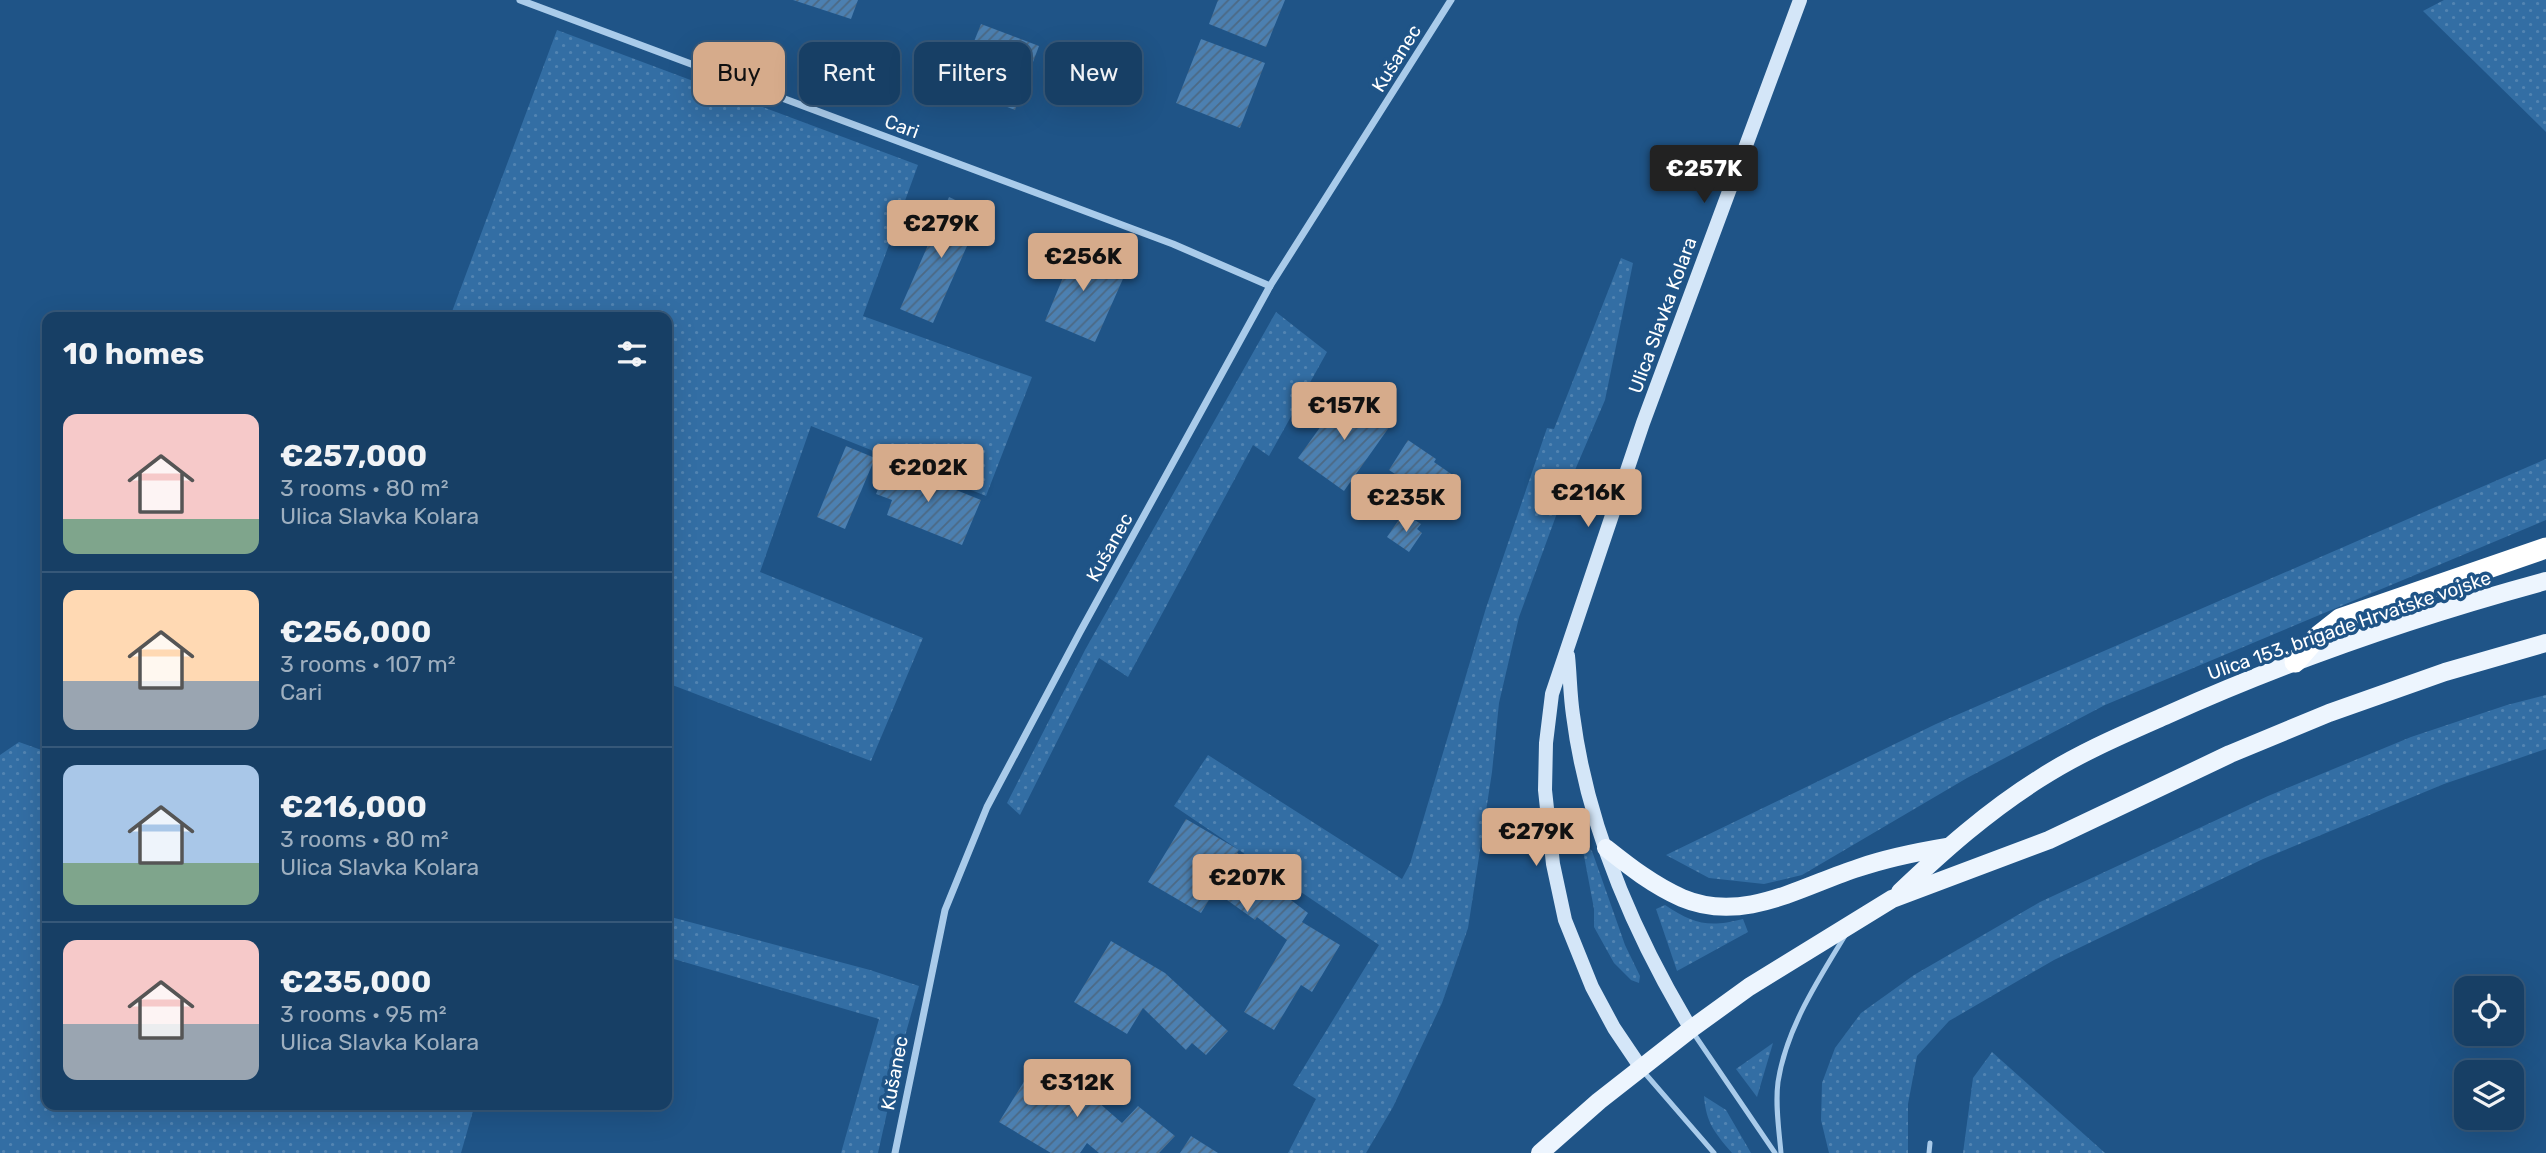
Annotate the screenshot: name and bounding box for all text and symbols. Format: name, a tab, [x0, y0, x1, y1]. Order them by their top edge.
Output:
street label: Kušanec	[1367, 20, 1426, 96]
chip: Buy	[693, 42, 785, 105]
chip: Rent	[799, 42, 900, 105]
chip: Filters	[914, 42, 1031, 105]
chip: New	[1045, 42, 1142, 105]
street label: Cari	[881, 110, 922, 143]
pin: €257K	[1655, 146, 1753, 205]
text: €257K	[1666, 154, 1742, 182]
pin: €279K	[892, 201, 990, 260]
text: €279K	[903, 209, 979, 237]
pin: €256K	[1034, 233, 1132, 293]
street label: Ulica Slavka Kolara	[1624, 234, 1701, 396]
text: €256K	[1044, 242, 1122, 270]
icon: filters	[613, 335, 651, 373]
text: 10 homes	[63, 336, 204, 372]
pin: €157K	[1295, 382, 1393, 442]
text: €157K	[1308, 391, 1380, 419]
text: €257,000	[280, 438, 427, 474]
icon: home	[119, 442, 203, 526]
pin: €202K	[879, 444, 977, 504]
text: €202K	[889, 453, 967, 481]
pin: €216K	[1539, 470, 1637, 529]
text: 3 rooms · 80 m²	[280, 474, 449, 502]
pin: €235K	[1357, 475, 1455, 534]
text: €216K	[1551, 478, 1625, 506]
text: €235K	[1367, 483, 1445, 511]
text: Ulica Slavka Kolara	[280, 502, 479, 530]
street label: Kušanec	[1081, 509, 1138, 586]
street label: Ulica 153. brigade Hrvatske vojske	[2204, 566, 2494, 685]
text: €256,000	[280, 614, 431, 650]
icon: home	[119, 618, 203, 702]
text: 3 rooms · 107 m²	[280, 650, 456, 678]
text: Cari	[280, 678, 322, 706]
text: €216,000	[280, 789, 427, 825]
icon: home	[119, 793, 203, 877]
pin: €279K	[1487, 808, 1585, 868]
text: €279K	[1498, 817, 1574, 845]
text: 3 rooms · 80 m²	[280, 825, 449, 853]
text: Ulica Slavka Kolara	[280, 853, 479, 881]
pin: €207K	[1198, 855, 1296, 914]
text: €207K	[1208, 863, 1286, 891]
text: €235,000	[280, 964, 431, 1000]
icon: home	[119, 968, 203, 1052]
map controls	[2454, 976, 2524, 1130]
button: locate	[2454, 976, 2524, 1046]
text: 3 rooms · 95 m²	[280, 1000, 447, 1028]
text: Ulica Slavka Kolara	[280, 1028, 479, 1056]
street label: Kušanec	[876, 1034, 913, 1112]
pin: €312K	[1028, 1060, 1126, 1119]
button: layers	[2454, 1060, 2524, 1130]
text: €312K	[1040, 1068, 1114, 1096]

